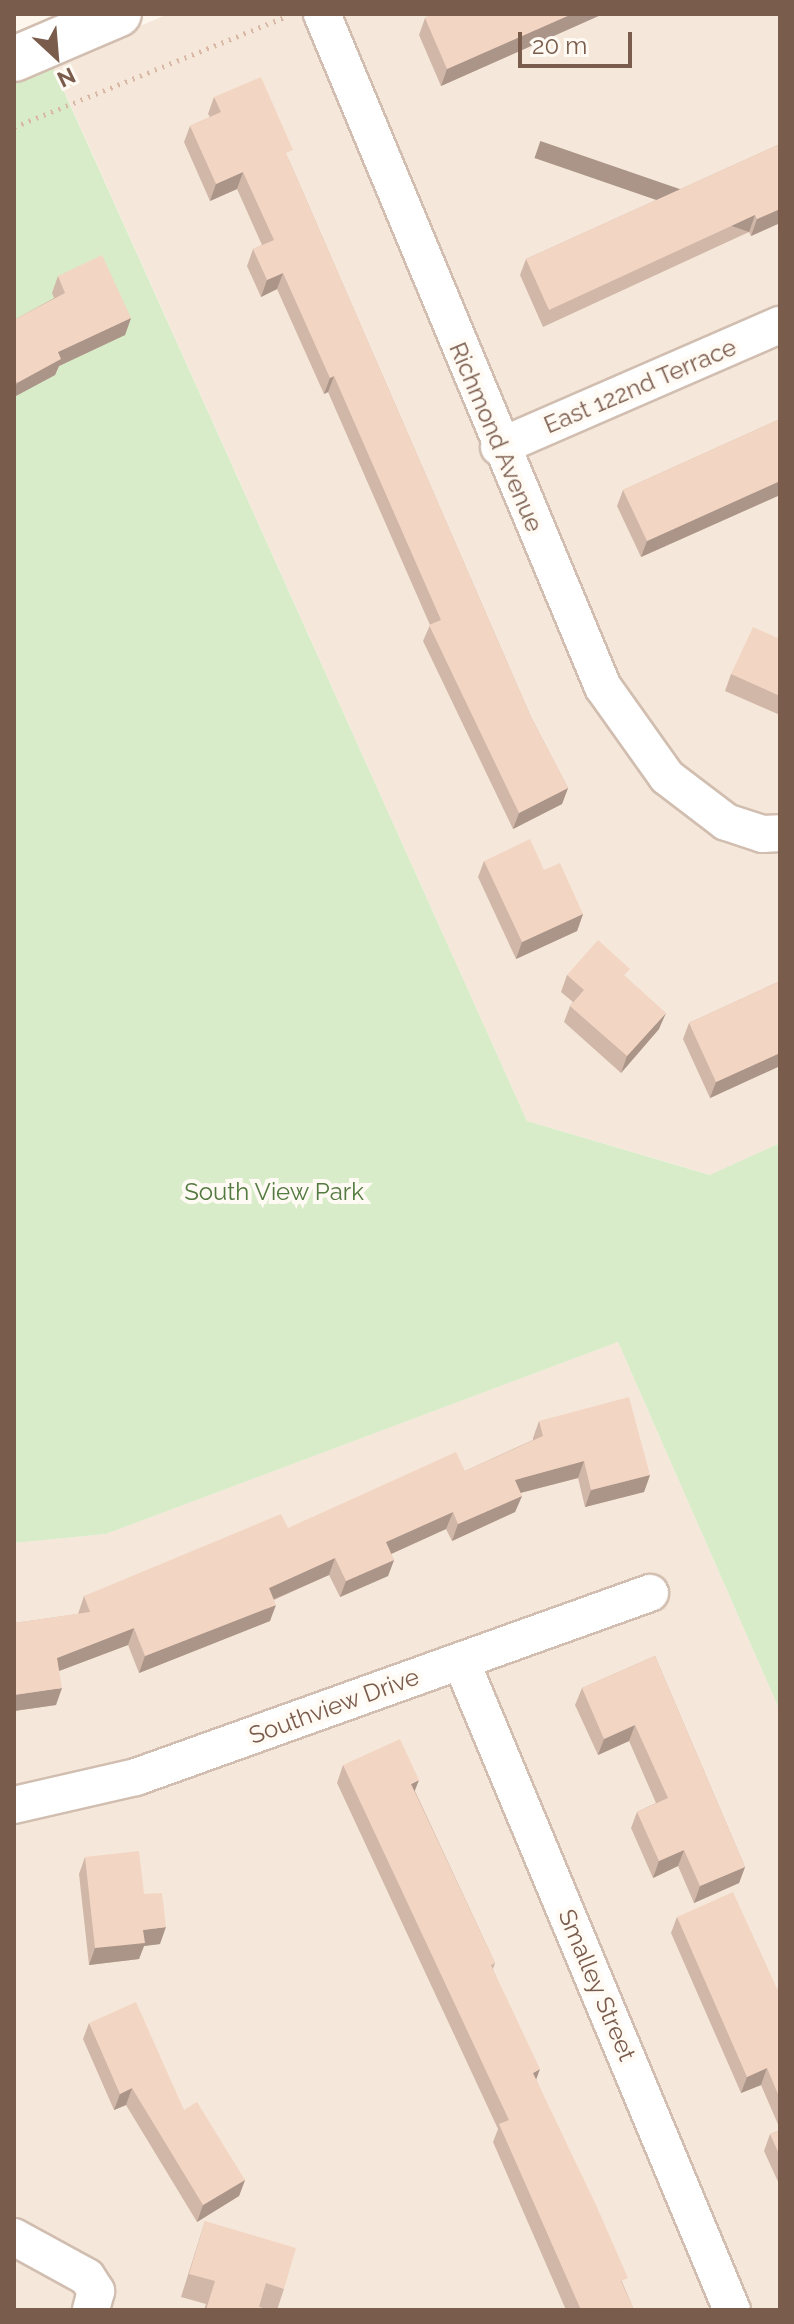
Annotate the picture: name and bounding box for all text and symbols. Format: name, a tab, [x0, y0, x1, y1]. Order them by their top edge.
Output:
north arrow	[16, 16, 96, 96]
scale bar	[522, 16, 636, 66]
text: 20 m	[532, 31, 587, 60]
text: N	[53, 62, 80, 93]
street label: East 122nd Terrace	[539, 332, 741, 440]
street label: Richmond Avenue	[443, 338, 549, 536]
park label: South View Park	[183, 1178, 365, 1206]
street label: Southview Drive	[245, 1662, 423, 1750]
street label: Smalley Street	[552, 1905, 642, 2065]

